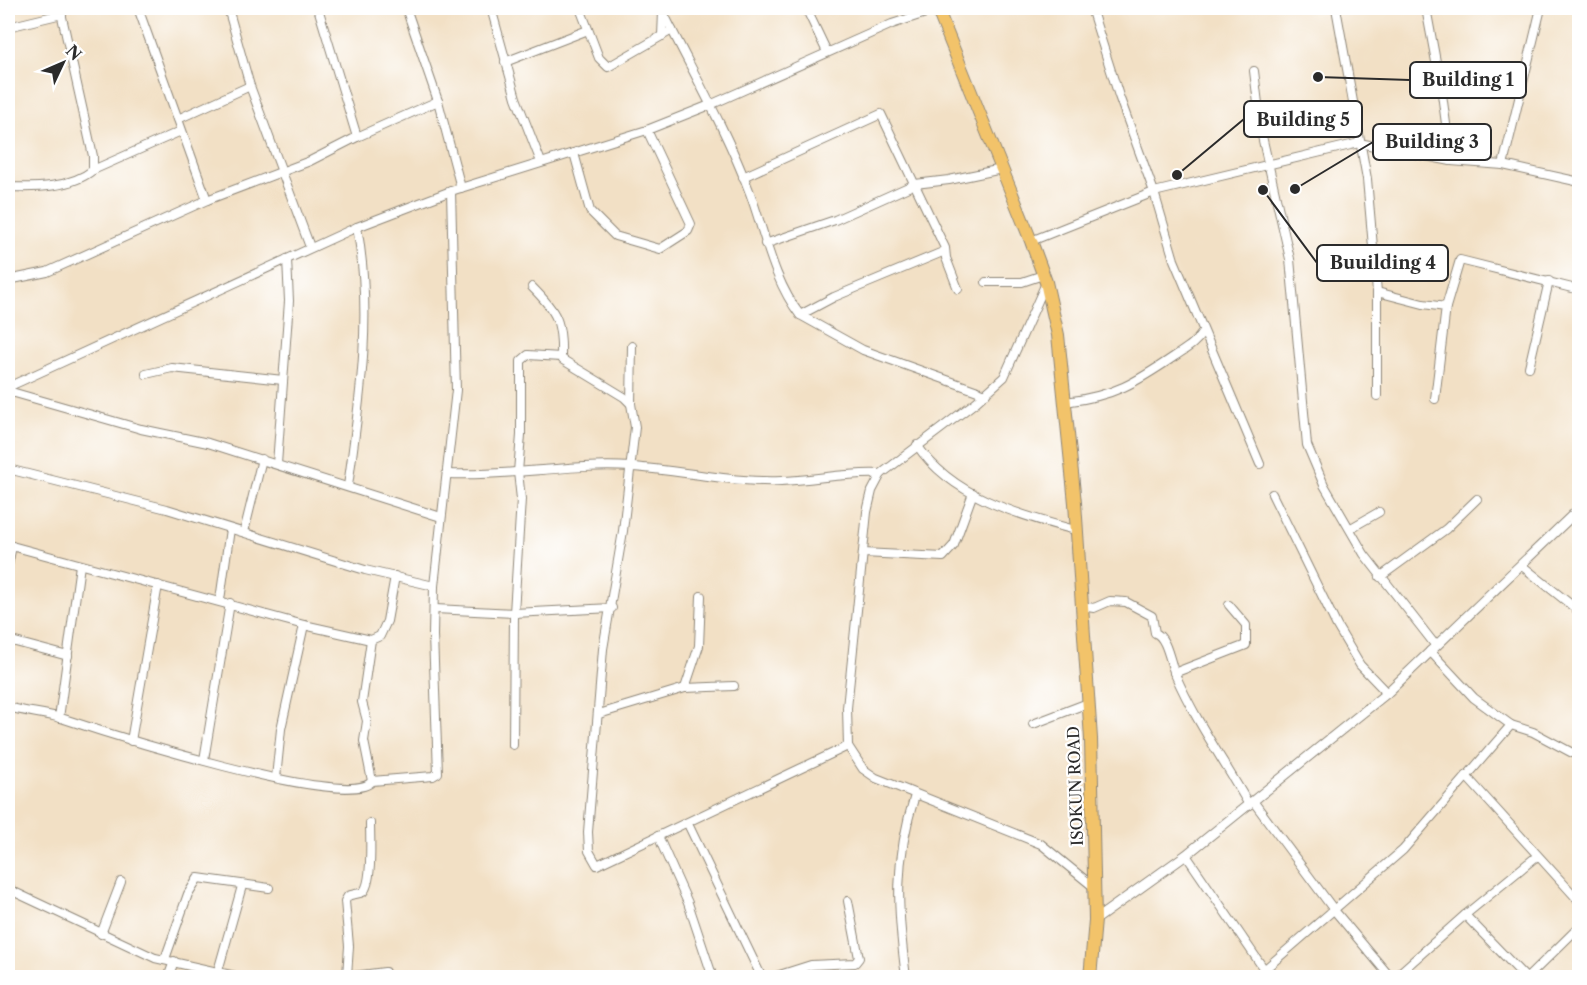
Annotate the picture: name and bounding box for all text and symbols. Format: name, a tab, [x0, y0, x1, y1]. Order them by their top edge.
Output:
north arrow	[33, 33, 93, 93]
text: N	[62, 41, 86, 65]
callout: Building 1	[1410, 62, 1526, 98]
text: Building 1	[1422, 69, 1514, 91]
callout: Building 5	[1244, 101, 1362, 137]
text: Building 5	[1256, 109, 1350, 131]
callout: Building 3	[1373, 124, 1491, 160]
text: Building 3	[1385, 131, 1479, 153]
callout: Buuilding 4	[1317, 245, 1448, 281]
text: Buuilding 4	[1330, 252, 1436, 274]
street label: ISOKUN ROAD	[1063, 726, 1087, 846]

